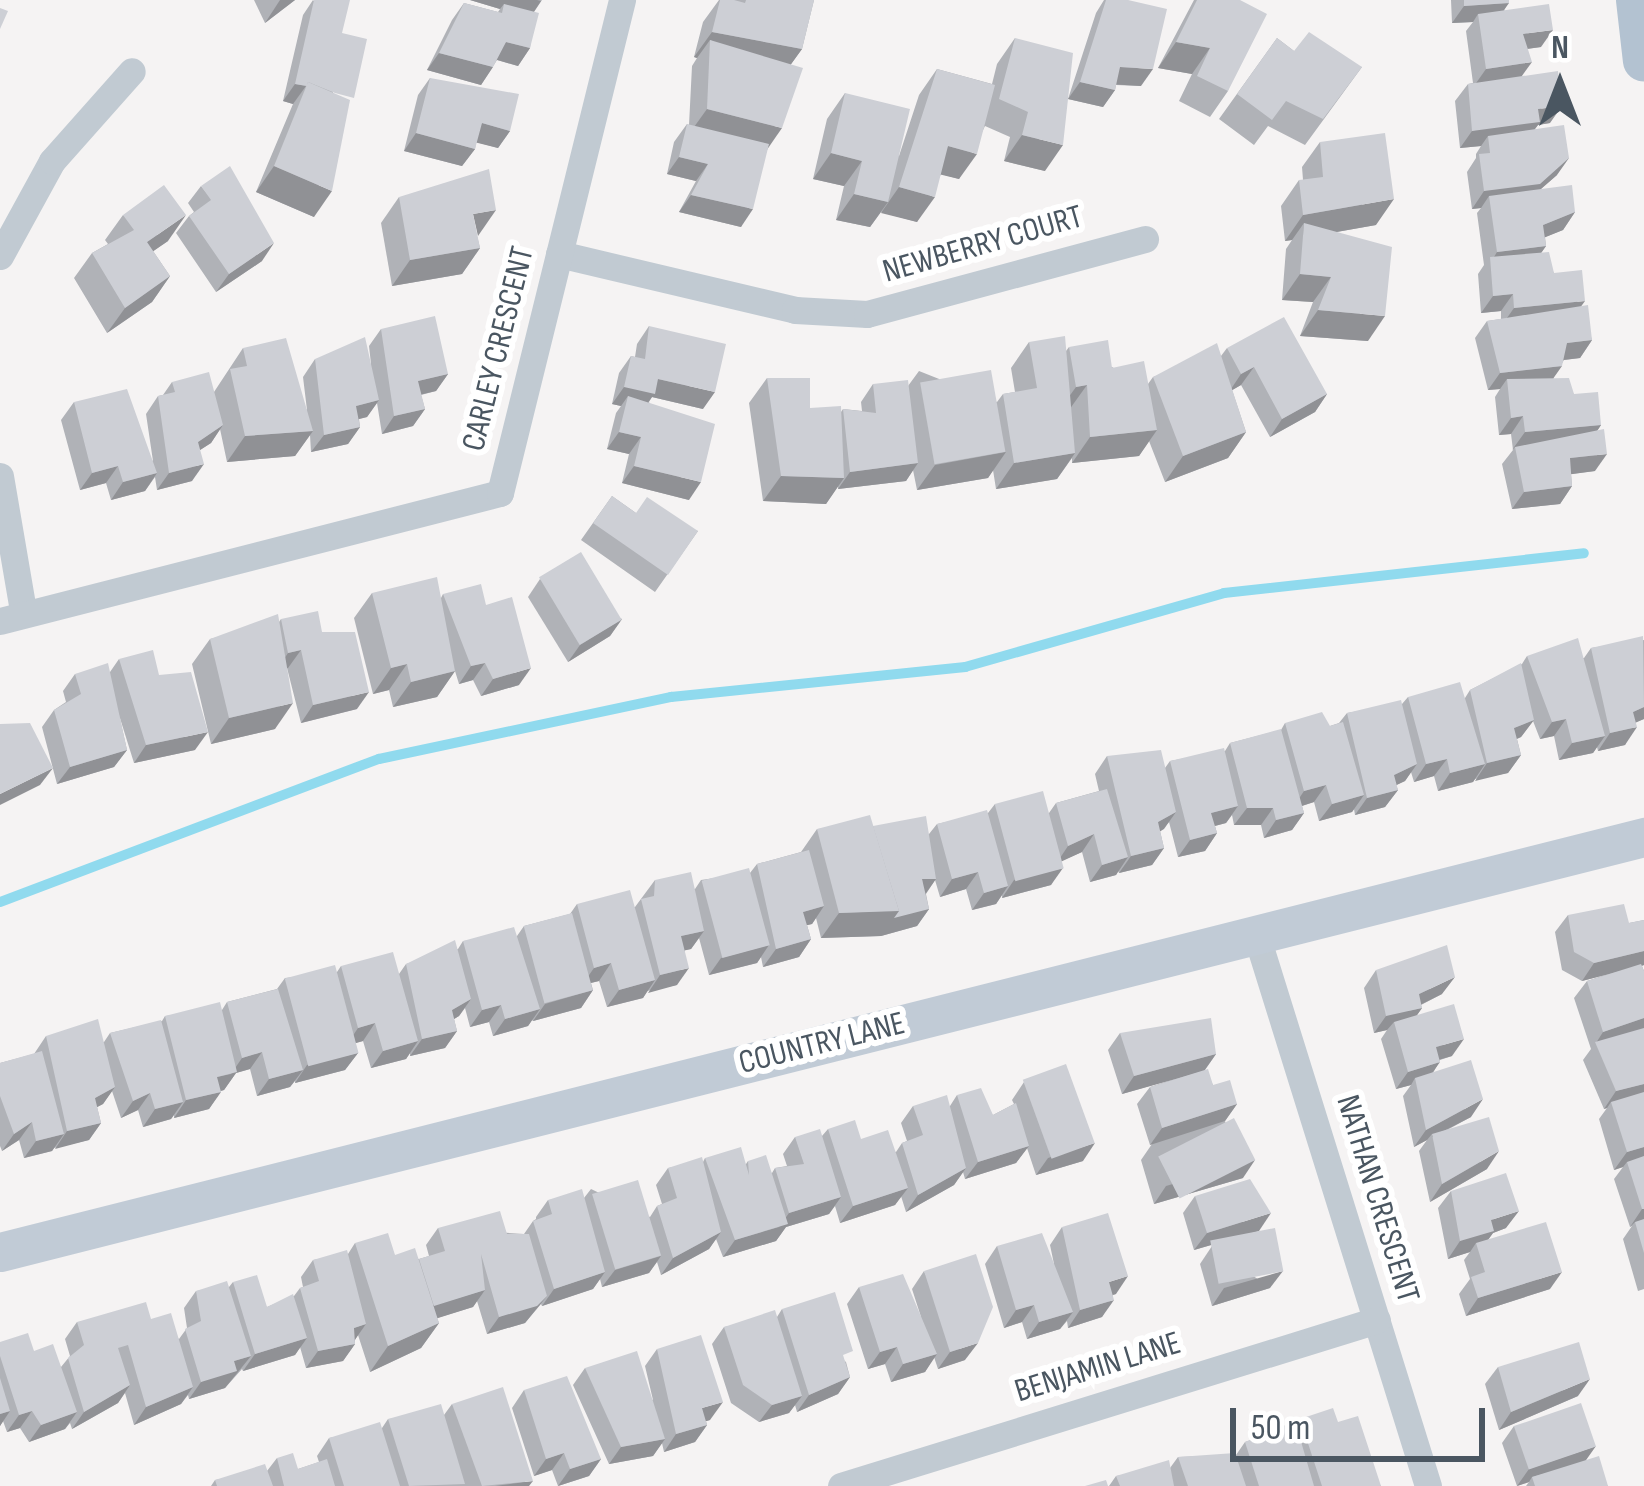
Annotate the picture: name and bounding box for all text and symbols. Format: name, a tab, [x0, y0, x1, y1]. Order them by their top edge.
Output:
north arrow	[1500, 24, 1620, 144]
text: N	[1551, 28, 1569, 68]
street label: NEWBERRY COURT	[879, 198, 1087, 292]
street label: CARLEY CRESCENT	[455, 243, 543, 455]
street label: COUNTRY LANE	[735, 1004, 909, 1084]
street label: NATHAN CRESCENT	[1327, 1091, 1427, 1307]
street label: BENJAMIN LANE	[1010, 1324, 1186, 1412]
scale bar	[1236, 1384, 1491, 1458]
text: 50 m	[1251, 1407, 1310, 1450]

